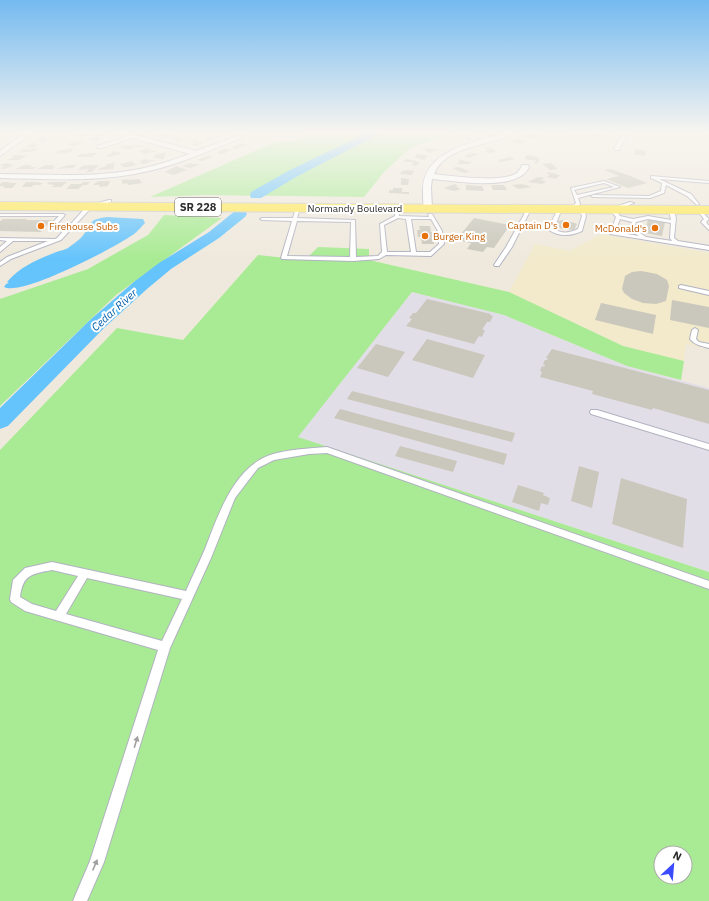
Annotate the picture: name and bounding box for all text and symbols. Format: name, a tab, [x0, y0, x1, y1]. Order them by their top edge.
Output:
road number: SR 228	[175, 198, 221, 216]
street label: Normandy Boulevard	[308, 202, 402, 215]
place label: Captain D's	[507, 219, 558, 232]
place label: Firehouse Subs	[49, 220, 118, 233]
marker: Captain D's	[561, 220, 571, 230]
marker: Firehouse Subs	[36, 221, 46, 231]
place label: McDonald's	[595, 222, 647, 235]
marker: McDonald's	[650, 223, 660, 233]
place label: Burger King	[433, 230, 486, 243]
marker: Burger King	[420, 231, 430, 241]
water label: Cedar River	[88, 285, 140, 334]
one-way arrow	[133, 736, 139, 748]
north arrow	[653, 845, 693, 885]
text: N	[671, 848, 684, 864]
one-way arrow	[93, 859, 99, 871]

